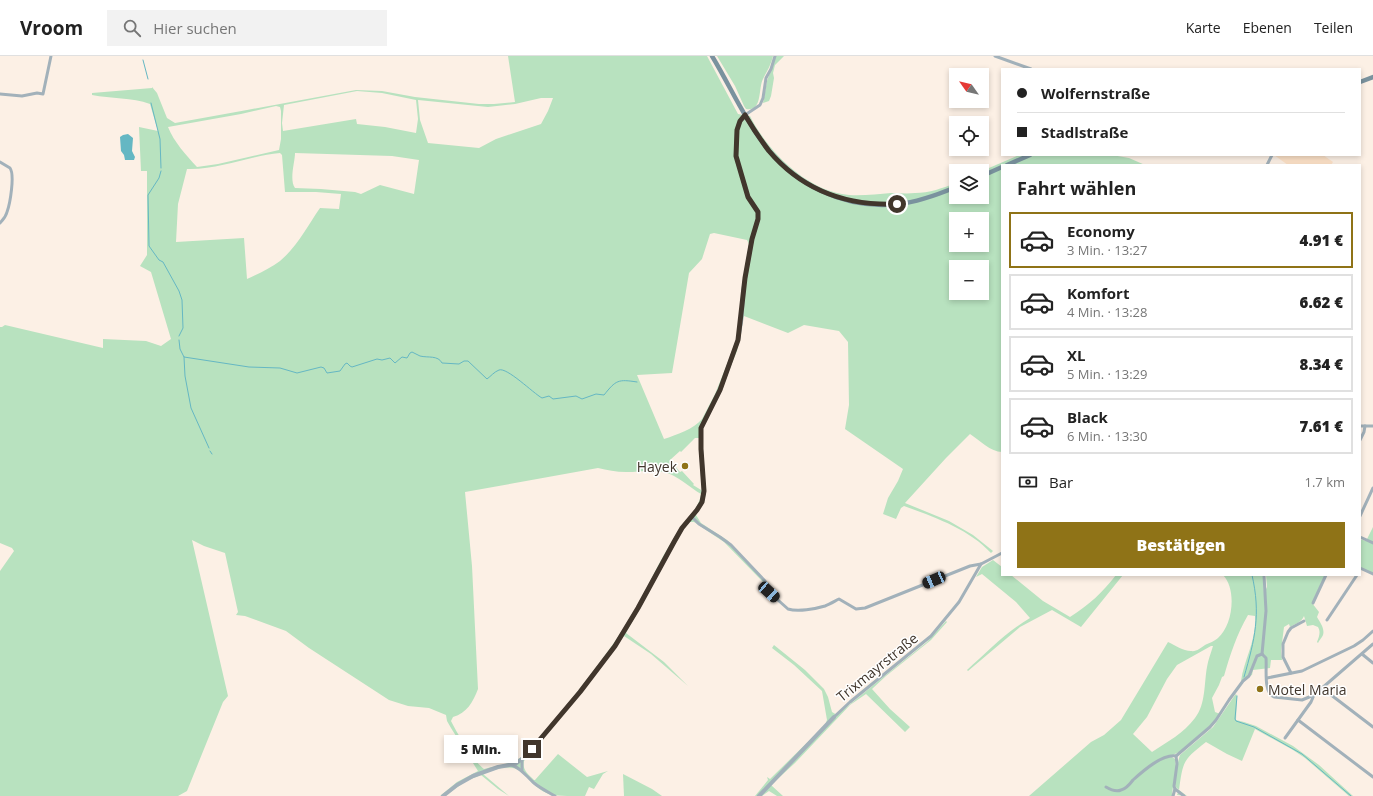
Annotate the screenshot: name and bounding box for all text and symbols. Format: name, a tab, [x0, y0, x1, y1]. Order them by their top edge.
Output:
search box	[107, 10, 387, 46]
text: Vroom	[20, 15, 83, 41]
icon: search	[121, 17, 143, 39]
text: Hier suchen	[153, 18, 237, 38]
text: Karte	[1186, 18, 1221, 37]
text: Ebenen	[1243, 18, 1292, 37]
text: Teilen	[1314, 18, 1353, 37]
north arrow	[949, 68, 989, 108]
map controls	[949, 68, 989, 300]
text: Wolfernstraße	[1041, 83, 1150, 103]
button: locate	[949, 116, 989, 156]
text: Stadlstraße	[1041, 122, 1128, 142]
button: layers	[949, 164, 989, 204]
text: Fahrt wählen	[1017, 176, 1136, 200]
route start	[888, 195, 906, 213]
button: +	[949, 212, 989, 252]
text: Economy	[1067, 221, 1135, 241]
icon: car	[1019, 222, 1055, 258]
text: 4.91 €	[1300, 230, 1343, 250]
text: 3 Min. · 13:27	[1067, 241, 1148, 259]
button: −	[949, 260, 989, 300]
text: Komfort	[1067, 283, 1129, 303]
icon: car	[1019, 284, 1055, 320]
text: 6.62 €	[1300, 292, 1343, 312]
text: 4 Min. · 13:28	[1067, 303, 1148, 321]
text: XL	[1067, 345, 1085, 365]
icon: car	[1019, 346, 1055, 382]
text: 8.34 €	[1300, 354, 1343, 374]
text: 5 Min. · 13:29	[1067, 365, 1148, 383]
text: Black	[1067, 407, 1108, 427]
icon: car	[1019, 408, 1055, 444]
text: 7.61 €	[1300, 416, 1343, 436]
text: 6 Min. · 13:30	[1067, 427, 1148, 445]
place label: Hayek	[637, 457, 678, 476]
marker: Hayek	[680, 461, 690, 471]
icon: cash	[1017, 471, 1039, 493]
text: Bar	[1049, 472, 1073, 492]
text: 1.7 km	[1304, 473, 1345, 491]
button: Bestätigen	[1017, 522, 1345, 568]
car	[921, 570, 947, 590]
car	[756, 580, 782, 604]
street label: Trixmayrstraße	[832, 628, 922, 706]
place label: Motel Maria	[1268, 680, 1346, 699]
marker: Motel Maria	[1255, 684, 1265, 694]
callout: 5 Min.	[444, 735, 518, 763]
text: 5 Min.	[461, 740, 501, 758]
route end	[523, 740, 541, 758]

